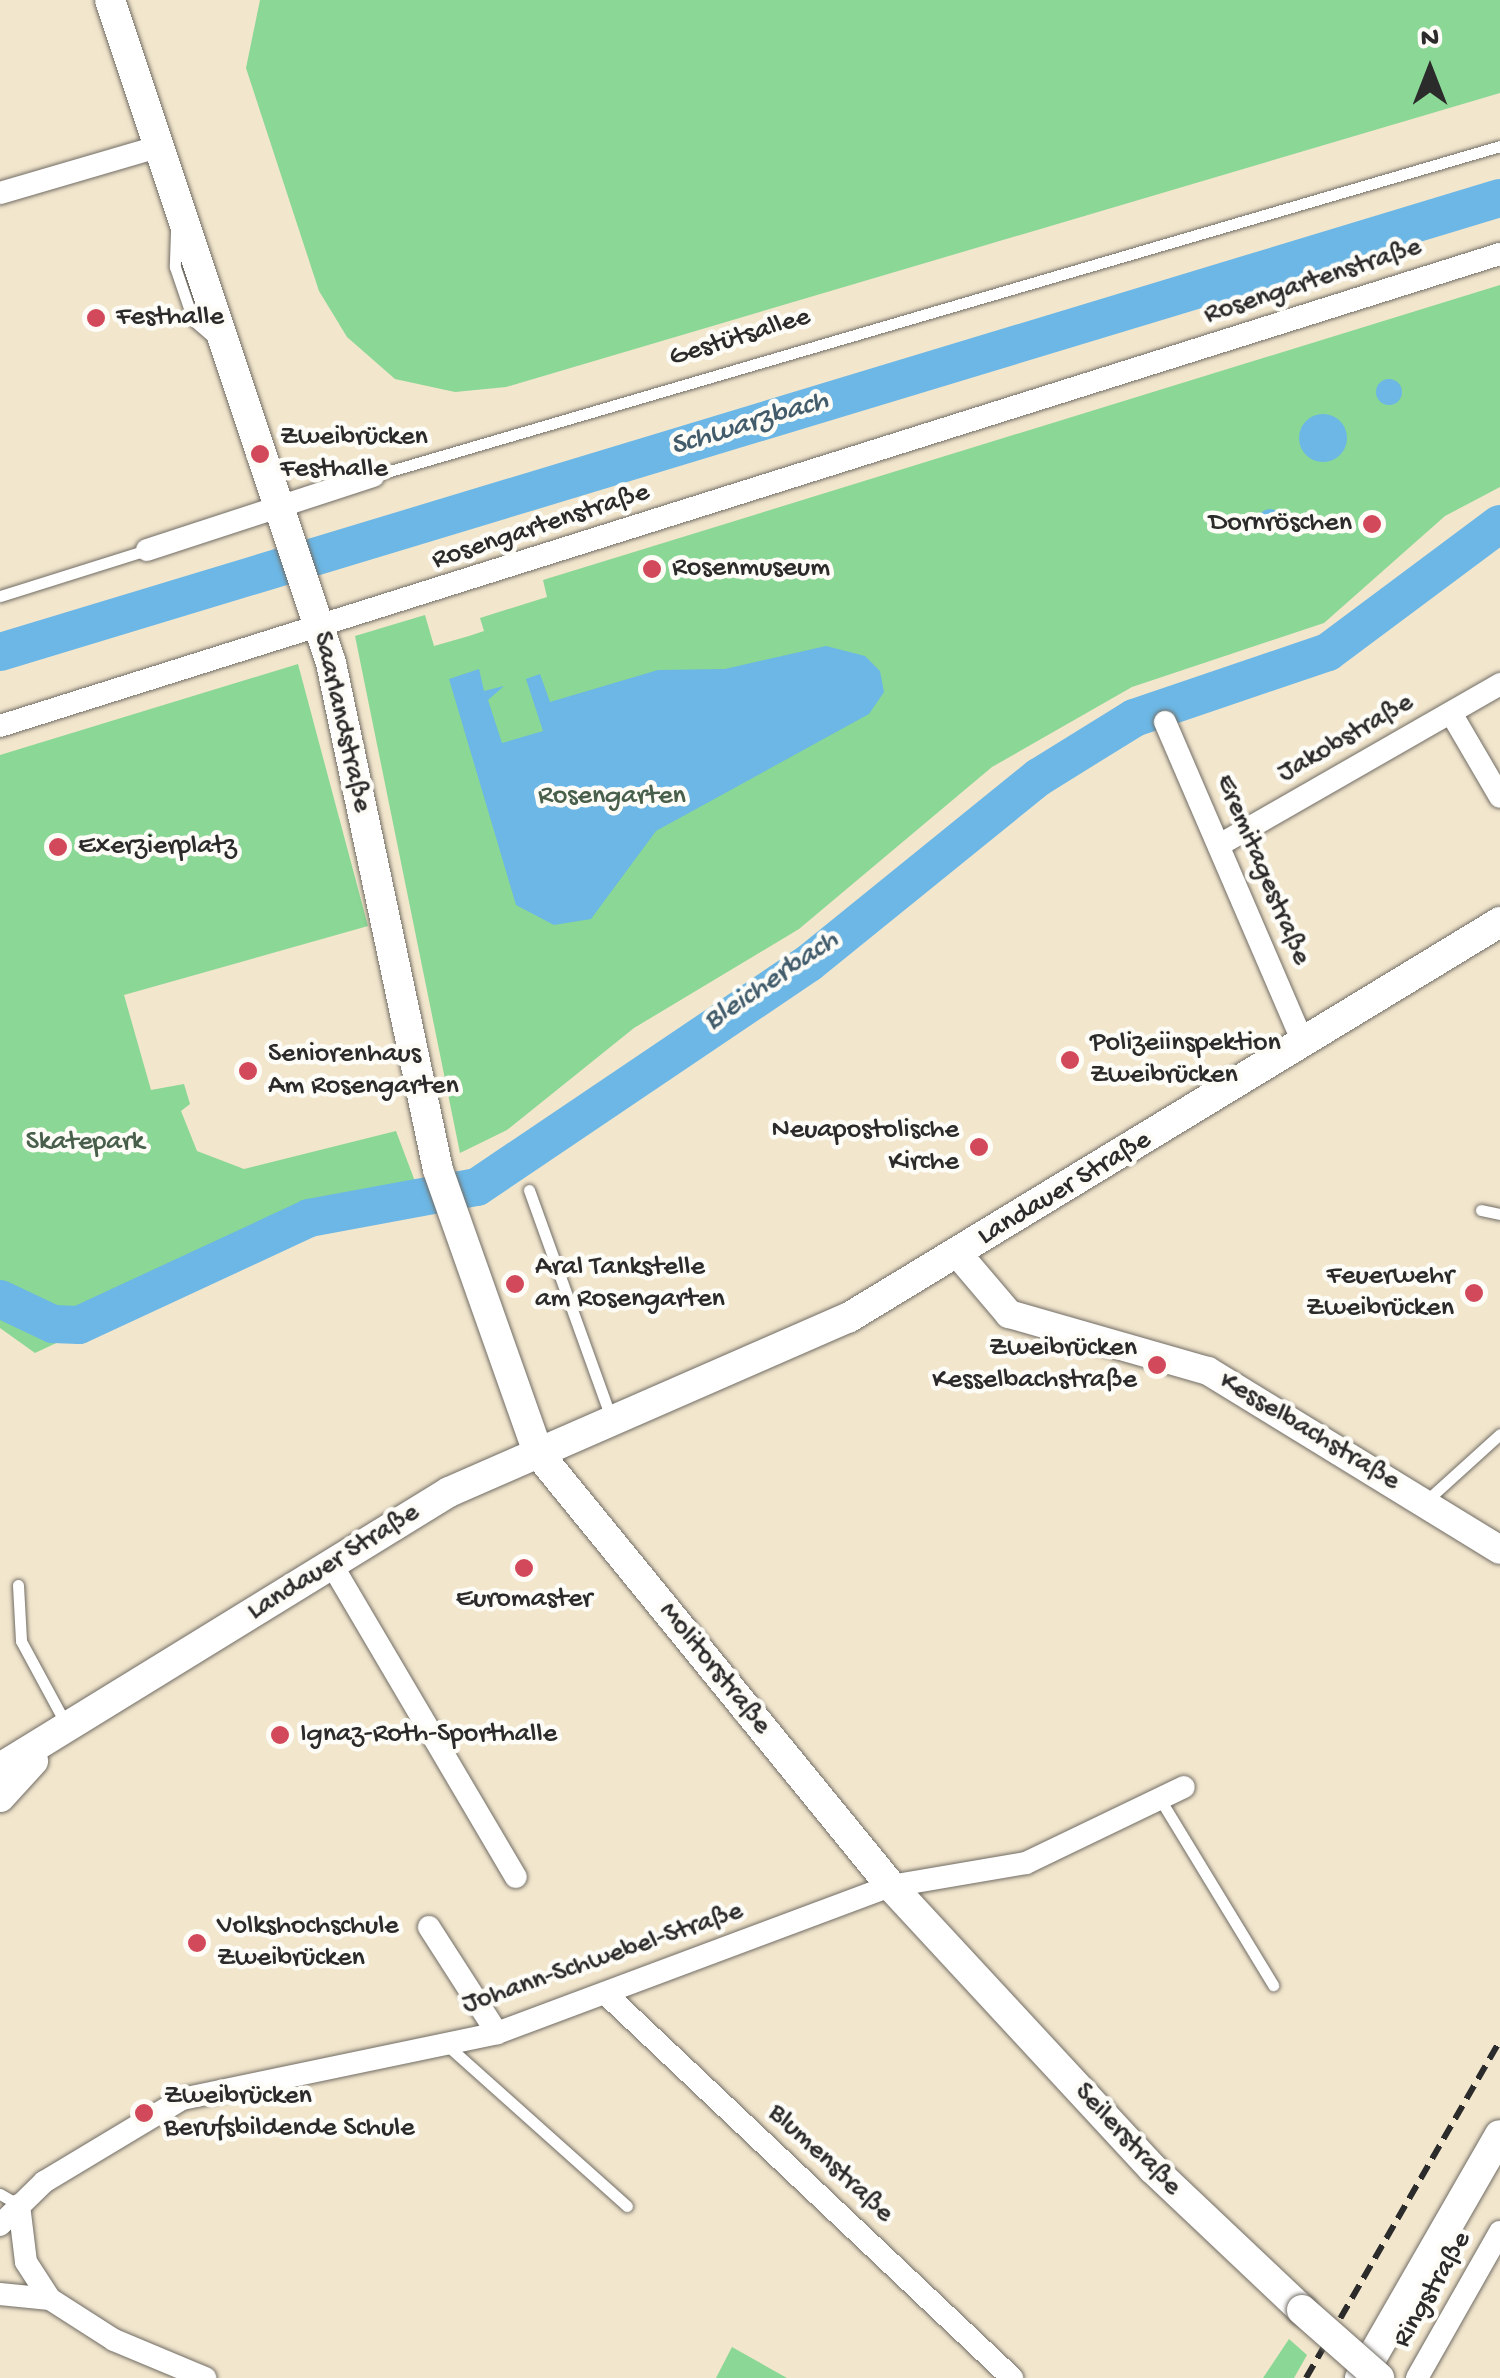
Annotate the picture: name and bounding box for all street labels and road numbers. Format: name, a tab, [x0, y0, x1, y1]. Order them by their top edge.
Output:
street label: Rosengartenstraße	[1200, 231, 1426, 333]
street label: Gestütsallee	[666, 301, 814, 375]
street label: Rosengartenstraße	[428, 476, 654, 578]
street label: Saarlandstraße	[304, 629, 378, 815]
street label: Jakobstraße	[1272, 687, 1420, 791]
street label: Eremitagestraße	[1207, 770, 1317, 970]
street label: Landauer Straße	[972, 1124, 1158, 1254]
street label: Kesselbachstraße	[1213, 1365, 1405, 1499]
street label: Landauer Straße	[242, 1497, 426, 1629]
street label: Molitorstraße	[650, 1596, 778, 1742]
street label: Johann-Schwebel-Straße	[458, 1895, 748, 2023]
street label: Seilerstraße	[1066, 2076, 1188, 2204]
street label: Blumenstraße	[760, 2097, 900, 2231]
street label: Ringstraße	[1386, 2226, 1480, 2354]

